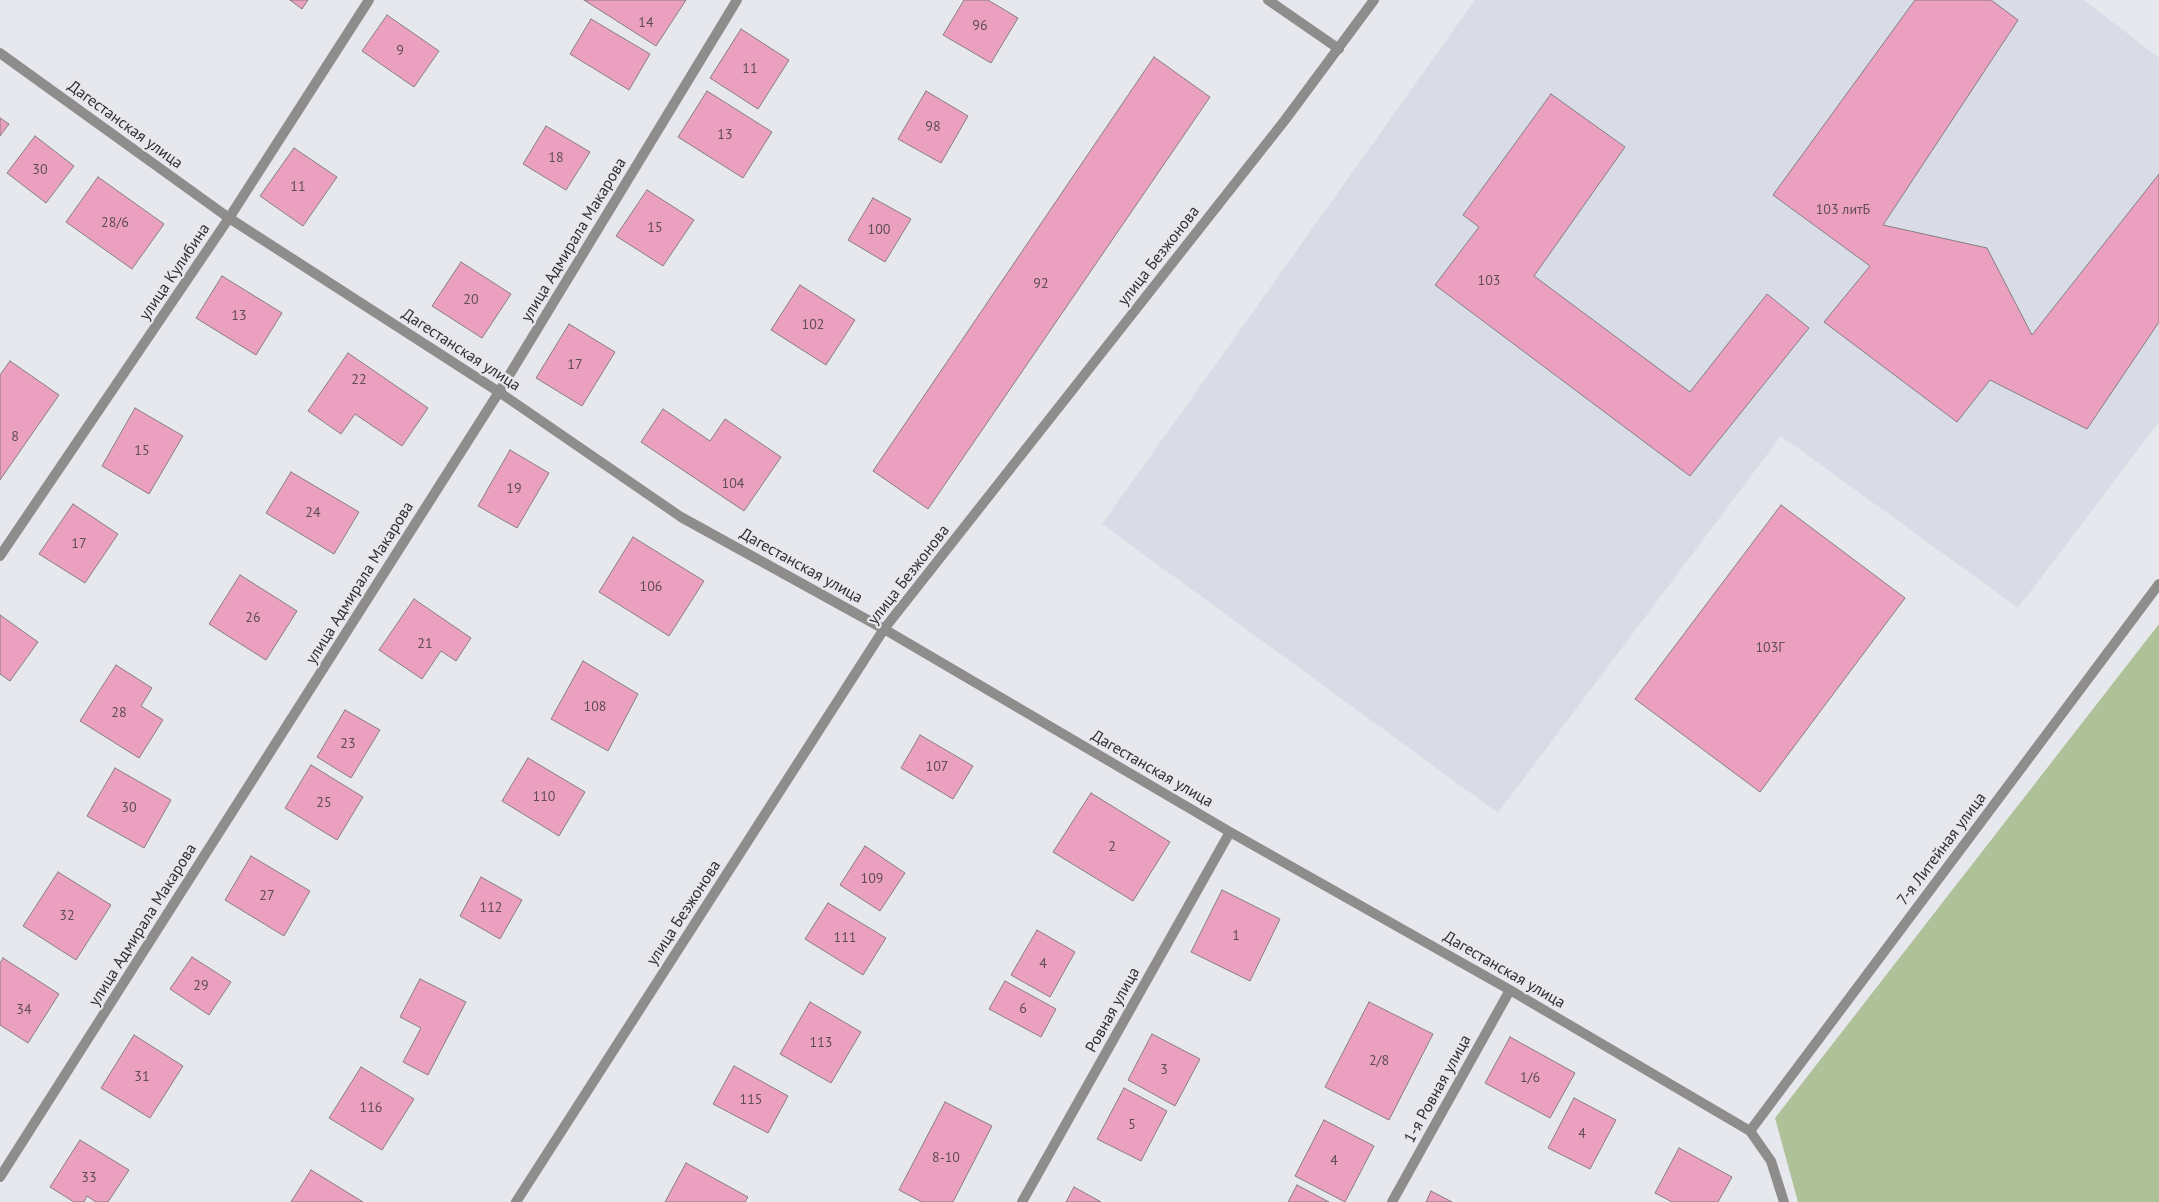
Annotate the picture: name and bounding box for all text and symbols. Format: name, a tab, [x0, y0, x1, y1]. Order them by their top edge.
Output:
house number: 14	[638, 15, 654, 31]
house number: 96	[972, 18, 988, 34]
house number: 9	[396, 43, 404, 59]
house number: 11	[742, 61, 758, 77]
street label: Дагестанская улица	[64, 77, 186, 173]
house number: 98	[925, 119, 941, 135]
house number: 13	[717, 127, 733, 143]
house number: 18	[548, 150, 564, 166]
street label: улица Адмирала Макарова	[517, 154, 631, 326]
house number: 30	[32, 162, 48, 178]
house number: 11	[290, 179, 306, 195]
street label: улица Безжонова	[1114, 202, 1204, 310]
house number: 103 литБ	[1816, 202, 1870, 218]
house number: 28/6	[101, 215, 129, 231]
street label: улица Кулибина	[136, 220, 214, 324]
house number: 15	[647, 220, 663, 236]
house number: 100	[868, 222, 890, 238]
house number: 103	[1478, 273, 1500, 289]
house number: 92	[1033, 276, 1049, 292]
house number: 20	[463, 292, 479, 308]
street label: Дагестанская улица	[398, 304, 524, 396]
house number: 13	[231, 308, 247, 324]
house number: 102	[802, 317, 824, 333]
house number: 17	[567, 357, 583, 373]
house number: 22	[351, 372, 367, 388]
house number: 8	[11, 429, 19, 445]
house number: 15	[134, 443, 150, 459]
house number: 104	[722, 476, 744, 492]
house number: 19	[506, 481, 522, 497]
street label: улица Адмирала Макарова	[302, 498, 418, 668]
house number: 24	[305, 505, 321, 521]
street label: улица Безжонова	[864, 521, 954, 629]
street label: Дагестанская улица	[736, 524, 866, 608]
house number: 17	[71, 536, 87, 552]
house number: 106	[640, 579, 662, 595]
house number: 26	[245, 610, 261, 626]
house number: 21	[417, 636, 433, 652]
house number: 103Г	[1755, 640, 1785, 656]
house number: 108	[584, 699, 606, 715]
house number: 28	[111, 705, 127, 721]
street label: Дагестанская улица	[1088, 726, 1216, 812]
house number: 23	[340, 736, 356, 752]
house number: 107	[926, 759, 948, 775]
house number: 110	[533, 789, 555, 805]
street label: 7-я Литейная улица	[1893, 789, 1991, 909]
house number: 25	[316, 795, 332, 811]
house number: 30	[121, 800, 137, 816]
house number: 2	[1108, 839, 1116, 855]
street label: улица Адмирала Макарова	[85, 840, 201, 1010]
street label: улица Безжонова	[643, 857, 725, 969]
house number: 109	[861, 871, 883, 887]
house number: 27	[259, 888, 275, 904]
house number: 112	[480, 900, 502, 916]
house number: 32	[59, 908, 75, 924]
street label: Дагестанская улица	[1440, 927, 1568, 1013]
house number: 1	[1232, 928, 1240, 944]
house number: 111	[834, 930, 856, 946]
house number: 4	[1039, 956, 1047, 972]
street label: Ровная улица	[1082, 964, 1144, 1056]
house number: 29	[193, 978, 209, 994]
house number: 6	[1019, 1001, 1027, 1017]
house number: 34	[16, 1002, 32, 1018]
street label: 1-я Ровная улица	[1400, 1032, 1476, 1146]
house number: 113	[810, 1035, 832, 1051]
house number: 2/8	[1369, 1053, 1389, 1069]
house number: 3	[1160, 1062, 1168, 1078]
house number: 31	[134, 1069, 150, 1085]
house number: 1/6	[1520, 1070, 1540, 1086]
house number: 115	[740, 1092, 762, 1108]
house number: 116	[360, 1100, 382, 1116]
house number: 5	[1128, 1117, 1136, 1133]
house number: 4	[1578, 1126, 1586, 1142]
house number: 8-10	[932, 1150, 960, 1166]
house number: 4	[1330, 1153, 1338, 1169]
house number: 33	[81, 1170, 97, 1186]

